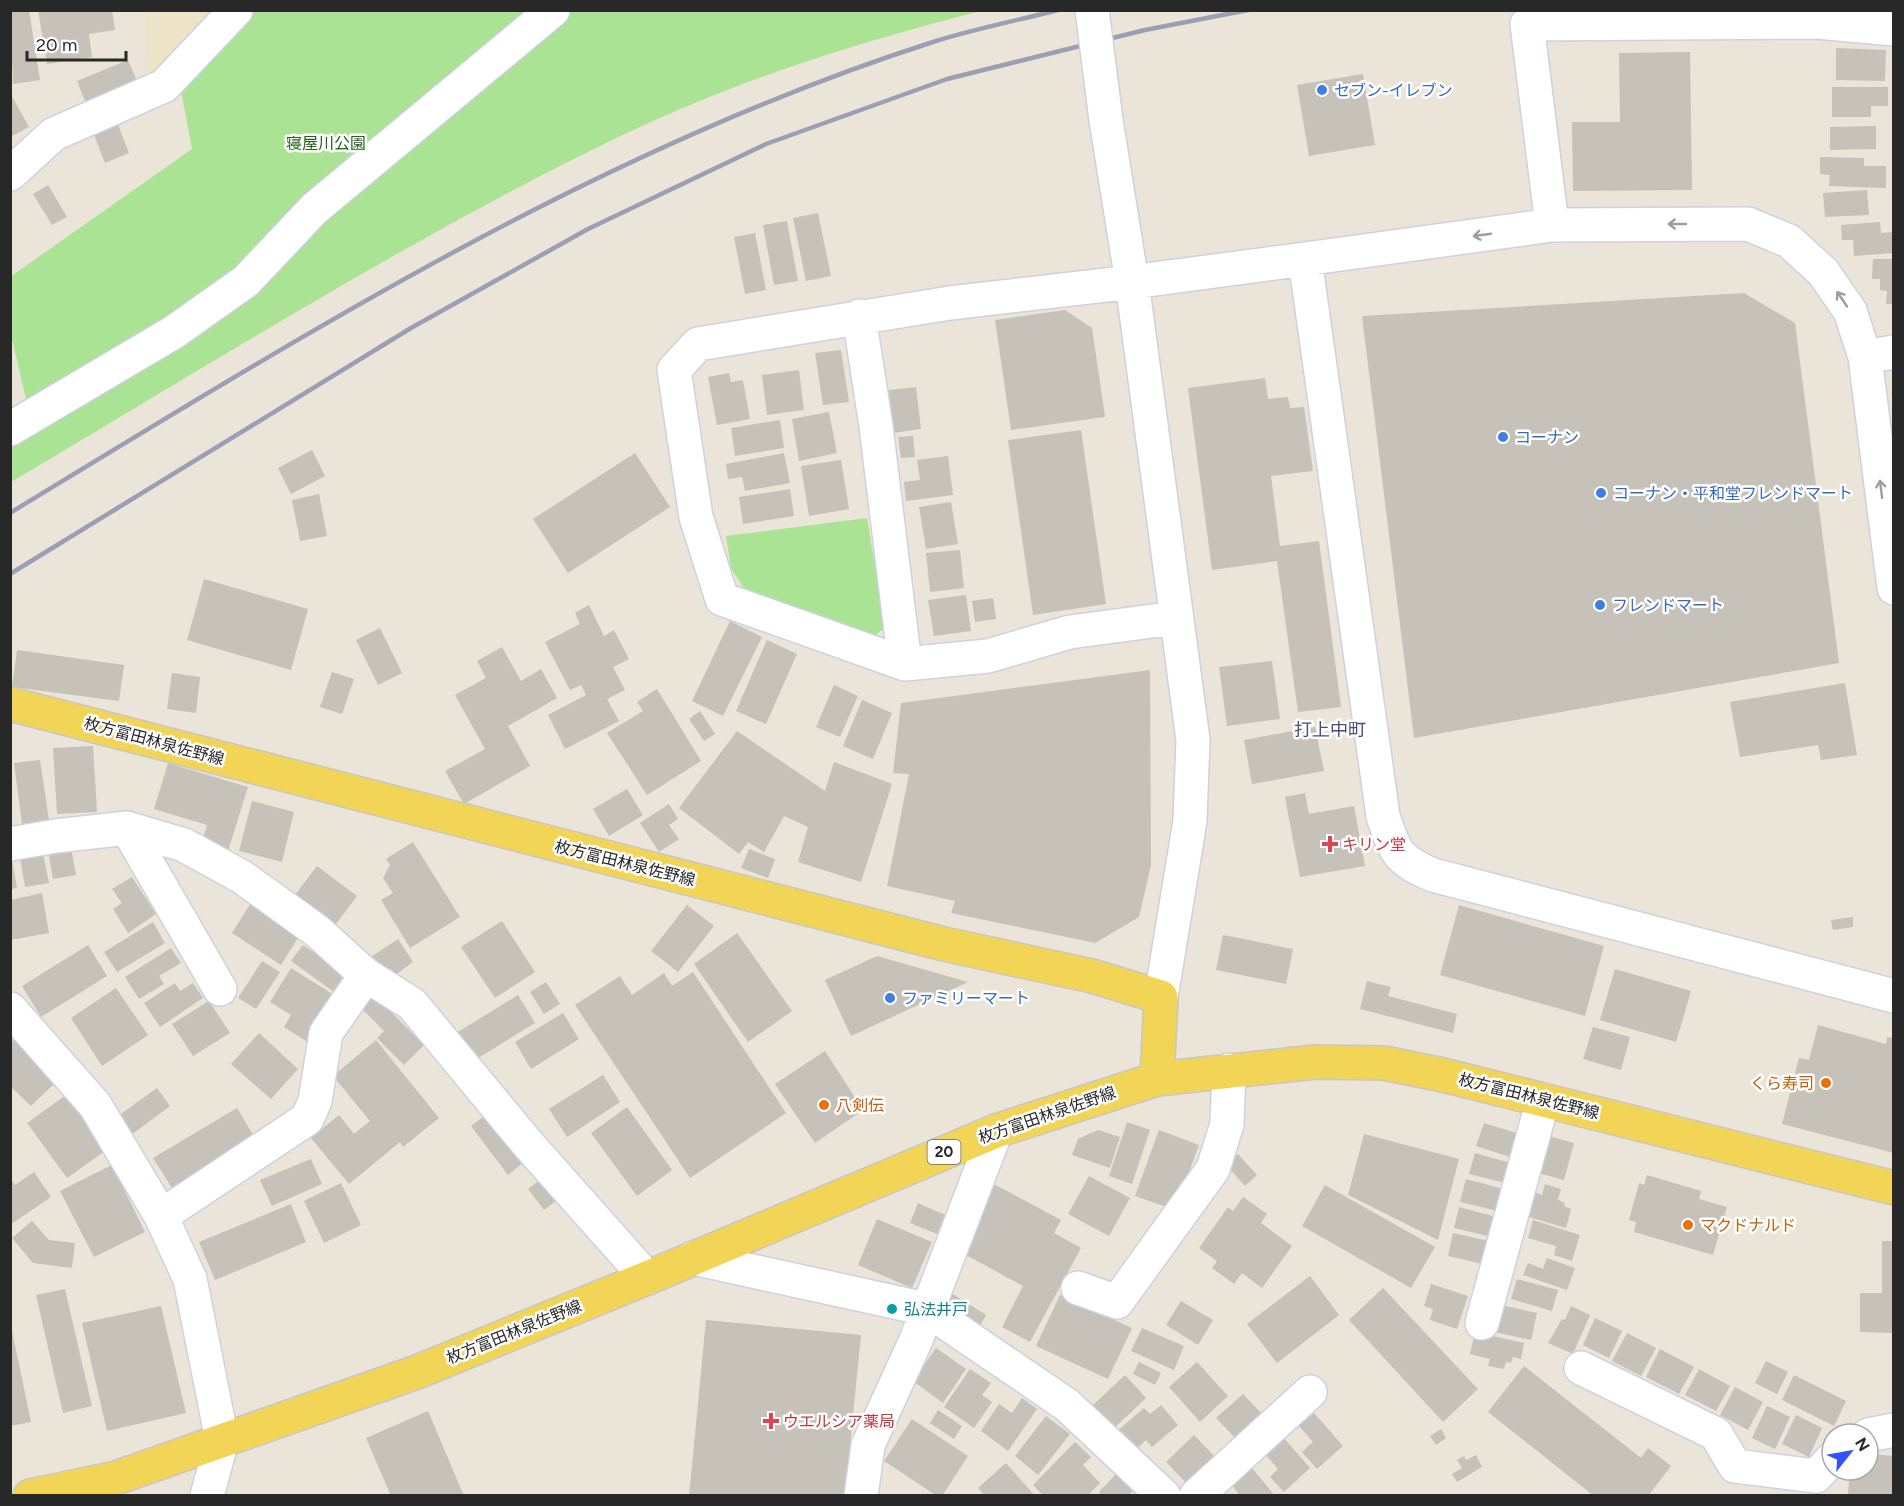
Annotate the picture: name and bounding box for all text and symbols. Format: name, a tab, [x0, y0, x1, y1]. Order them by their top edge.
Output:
scale bar	[27, 24, 126, 62]
text: 20 m	[36, 34, 77, 56]
place label: セブン-イレブン	[1334, 81, 1453, 100]
marker: セブン-イレブン	[1315, 83, 1329, 97]
park label: 寝屋川公園	[286, 134, 366, 153]
one-way arrow	[1667, 218, 1687, 230]
one-way arrow	[1473, 229, 1493, 240]
one-way arrow	[1836, 292, 1848, 308]
place label: コーナン	[1515, 428, 1579, 447]
marker: コーナン	[1496, 430, 1510, 444]
one-way arrow	[1875, 479, 1886, 499]
place label: コーナン・平和堂フレンドマート	[1613, 484, 1853, 503]
marker: コーナン・平和堂フレンドマート	[1594, 486, 1608, 500]
place label: フレンドマート	[1612, 596, 1724, 615]
marker: フレンドマート	[1593, 598, 1607, 612]
street label: 枚方富田林泉佐野線	[82, 713, 226, 769]
district label: 打上中町	[1294, 719, 1366, 741]
place label: キリン堂	[1342, 835, 1406, 854]
street label: 枚方富田林泉佐野線	[553, 836, 697, 890]
marker: キリン堂	[1323, 837, 1337, 851]
place label: ファミリーマート	[902, 989, 1030, 1008]
marker: ファミリーマート	[883, 991, 897, 1005]
street label: 枚方富田林泉佐野線	[1457, 1069, 1601, 1123]
place label: くら寿司	[1750, 1074, 1814, 1093]
marker: くら寿司	[1819, 1076, 1833, 1090]
street label: 枚方富田林泉佐野線	[976, 1083, 1118, 1147]
place label: 八剣伝	[836, 1096, 884, 1115]
marker: 八剣伝	[817, 1098, 831, 1112]
road number: 20	[928, 1140, 960, 1164]
place label: マクドナルド	[1700, 1216, 1796, 1235]
marker: マクドナルド	[1681, 1218, 1695, 1232]
street label: 枚方富田林泉佐野線	[444, 1296, 584, 1368]
place label: 弘法井戸	[904, 1300, 968, 1319]
marker: 弘法井戸	[885, 1302, 899, 1316]
place label: ウエルシア薬局	[783, 1412, 895, 1431]
marker: ウエルシア薬局	[764, 1414, 778, 1428]
north arrow	[1820, 1422, 1880, 1482]
text: N	[1851, 1434, 1874, 1455]

